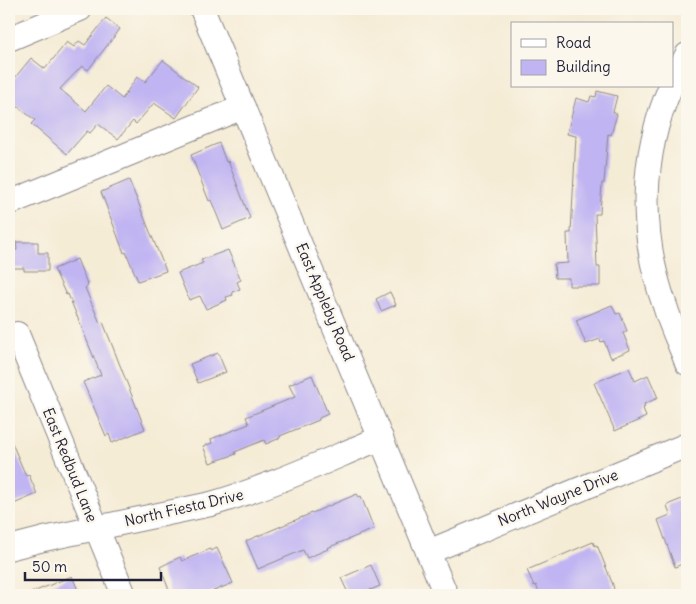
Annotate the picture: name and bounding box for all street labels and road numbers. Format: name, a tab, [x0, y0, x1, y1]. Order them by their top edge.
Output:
street label: East Appleby Road	[292, 240, 359, 364]
street label: East Redbud Lane	[39, 405, 102, 525]
street label: North Wayne Drive	[495, 465, 621, 530]
street label: North Fiesta Drive	[123, 485, 245, 530]

